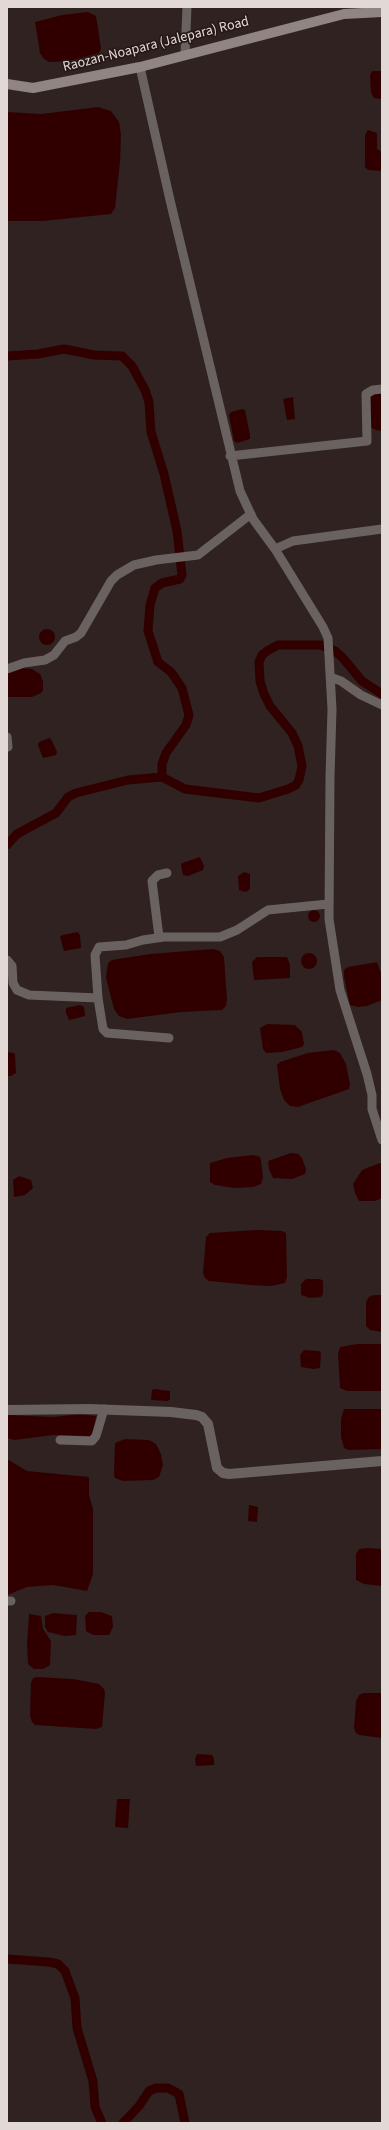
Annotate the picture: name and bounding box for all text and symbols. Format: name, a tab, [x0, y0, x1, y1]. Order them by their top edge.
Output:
street label: Raozan-Noapara (Jalepara) Road	[61, 14, 251, 76]

